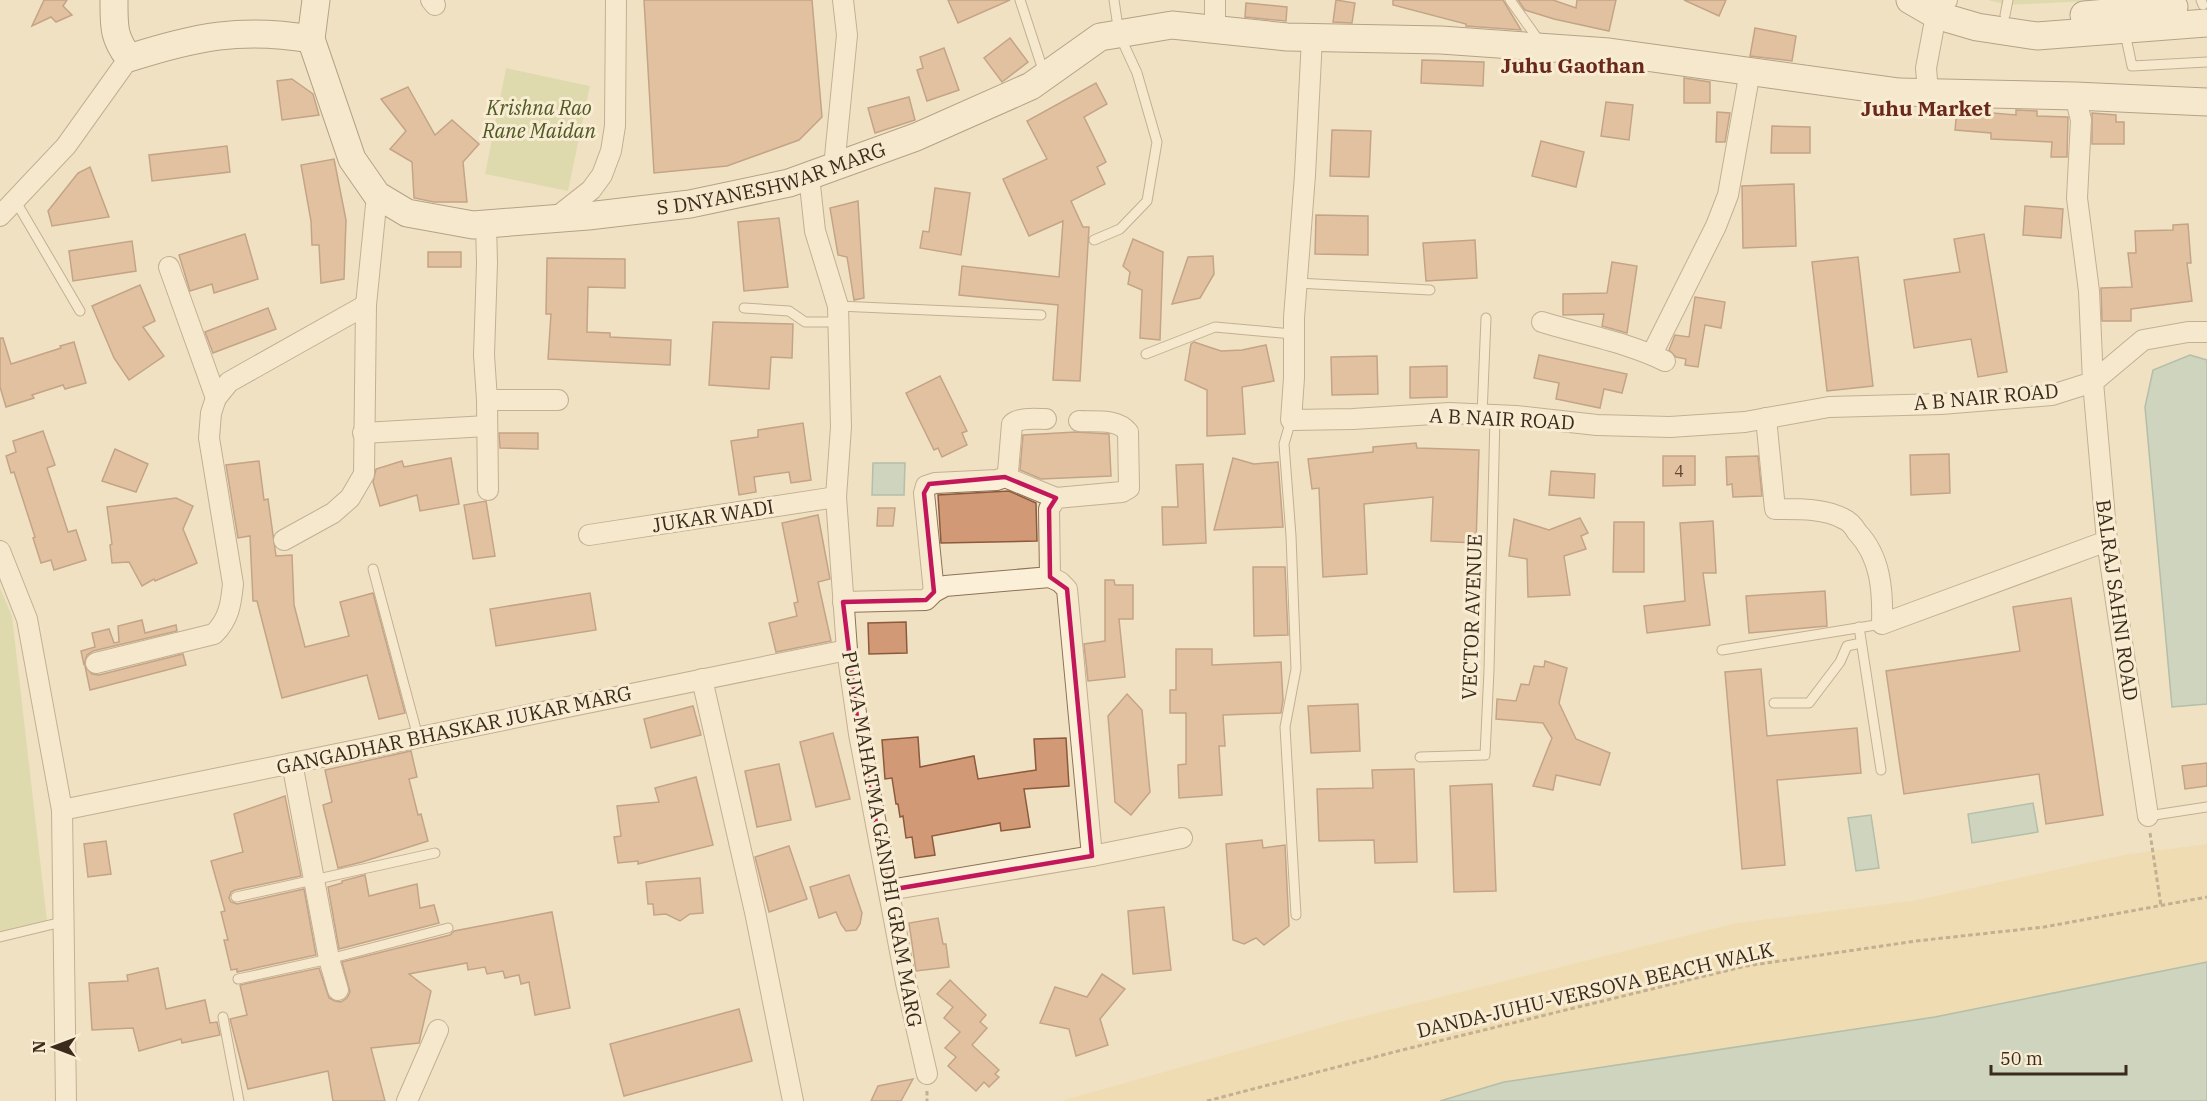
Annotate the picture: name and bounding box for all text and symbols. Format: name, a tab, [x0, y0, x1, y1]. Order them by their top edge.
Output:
district label: Juhu Gaothan	[1501, 51, 1645, 79]
park label: Krishna Rao Rane Maidan	[481, 94, 596, 144]
district label: Juhu Market	[1861, 94, 1991, 122]
street label: S DNYANESHWAR MARG	[655, 135, 889, 221]
street label: A B NAIR ROAD	[1912, 377, 2060, 416]
street label: A B NAIR ROAD	[1429, 401, 1575, 436]
house number: 4	[1674, 461, 1684, 481]
street label: JUKAR WADI	[650, 493, 776, 538]
street label: BALRAJ SAHNI ROAD	[2090, 497, 2145, 702]
street label: VECTOR AVENUE	[1455, 533, 1488, 701]
street label: PUJYA MAHATMA GANDHI GRAM MARG	[836, 649, 929, 1029]
street label: GANGADHAR BHASKAR JUKAR MARG	[274, 679, 634, 780]
street label: DANDA-JUHU-VERSOVA BEACH WALK	[1414, 935, 1776, 1044]
north arrow	[24, 1017, 84, 1077]
scale bar	[1991, 1038, 2126, 1076]
text: N	[29, 1041, 49, 1053]
text: 50 m	[2000, 1047, 2043, 1070]

